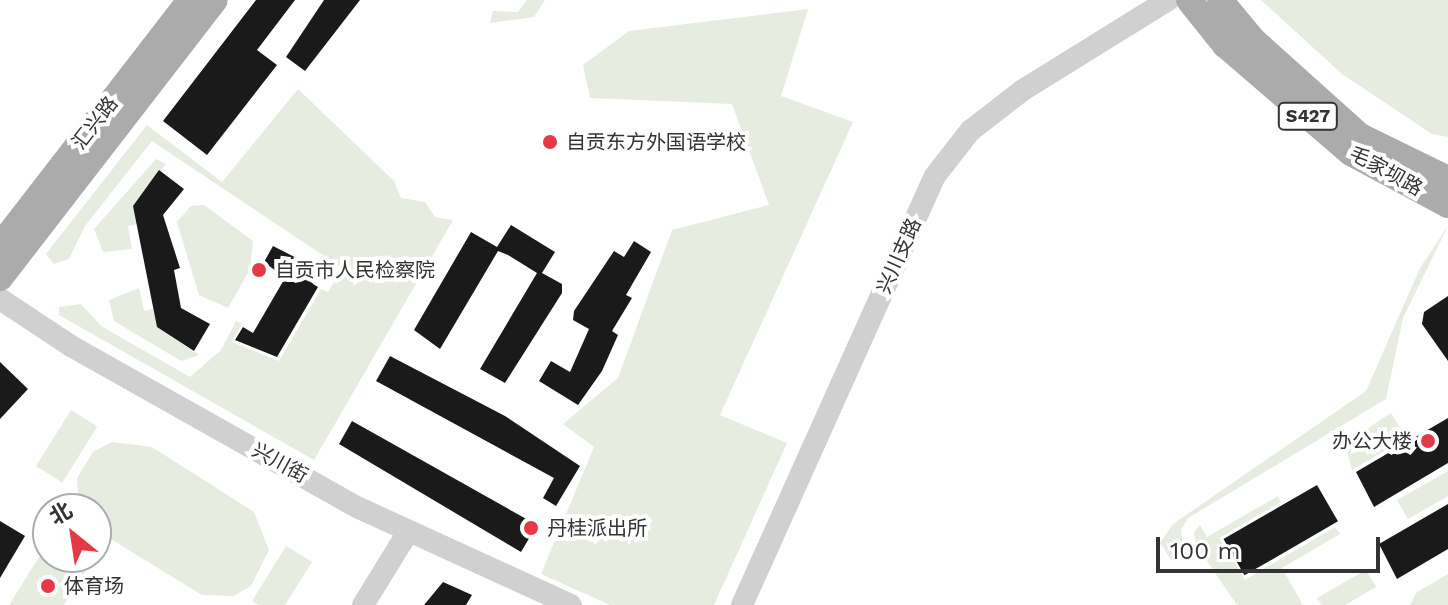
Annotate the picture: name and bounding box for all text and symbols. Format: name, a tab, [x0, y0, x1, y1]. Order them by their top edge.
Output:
street label: 汇兴路	[67, 92, 123, 154]
road number: S427	[1276, 102, 1340, 130]
place label: 自贡东方外国语学校	[566, 130, 746, 154]
marker: 自贡东方外国语学校	[541, 133, 559, 151]
street label: 毛家坝路	[1345, 141, 1427, 201]
street label: 兴川支路	[872, 215, 926, 297]
place label: 自贡市人民检察院	[275, 258, 435, 282]
marker: 自贡市人民检察院	[250, 261, 268, 279]
place label: 办公大楼	[1332, 429, 1412, 453]
marker: 办公大楼	[1419, 432, 1437, 450]
street label: 兴川街	[248, 438, 312, 488]
north arrow	[32, 493, 112, 573]
text: 北	[45, 497, 77, 530]
place label: 丹桂派出所	[547, 516, 647, 540]
marker: 丹桂派出所	[522, 519, 540, 537]
scale bar	[1160, 521, 1384, 571]
text: 100 m	[1170, 537, 1240, 565]
place label: 体育场	[64, 574, 124, 598]
marker: 体育场	[39, 577, 57, 595]

